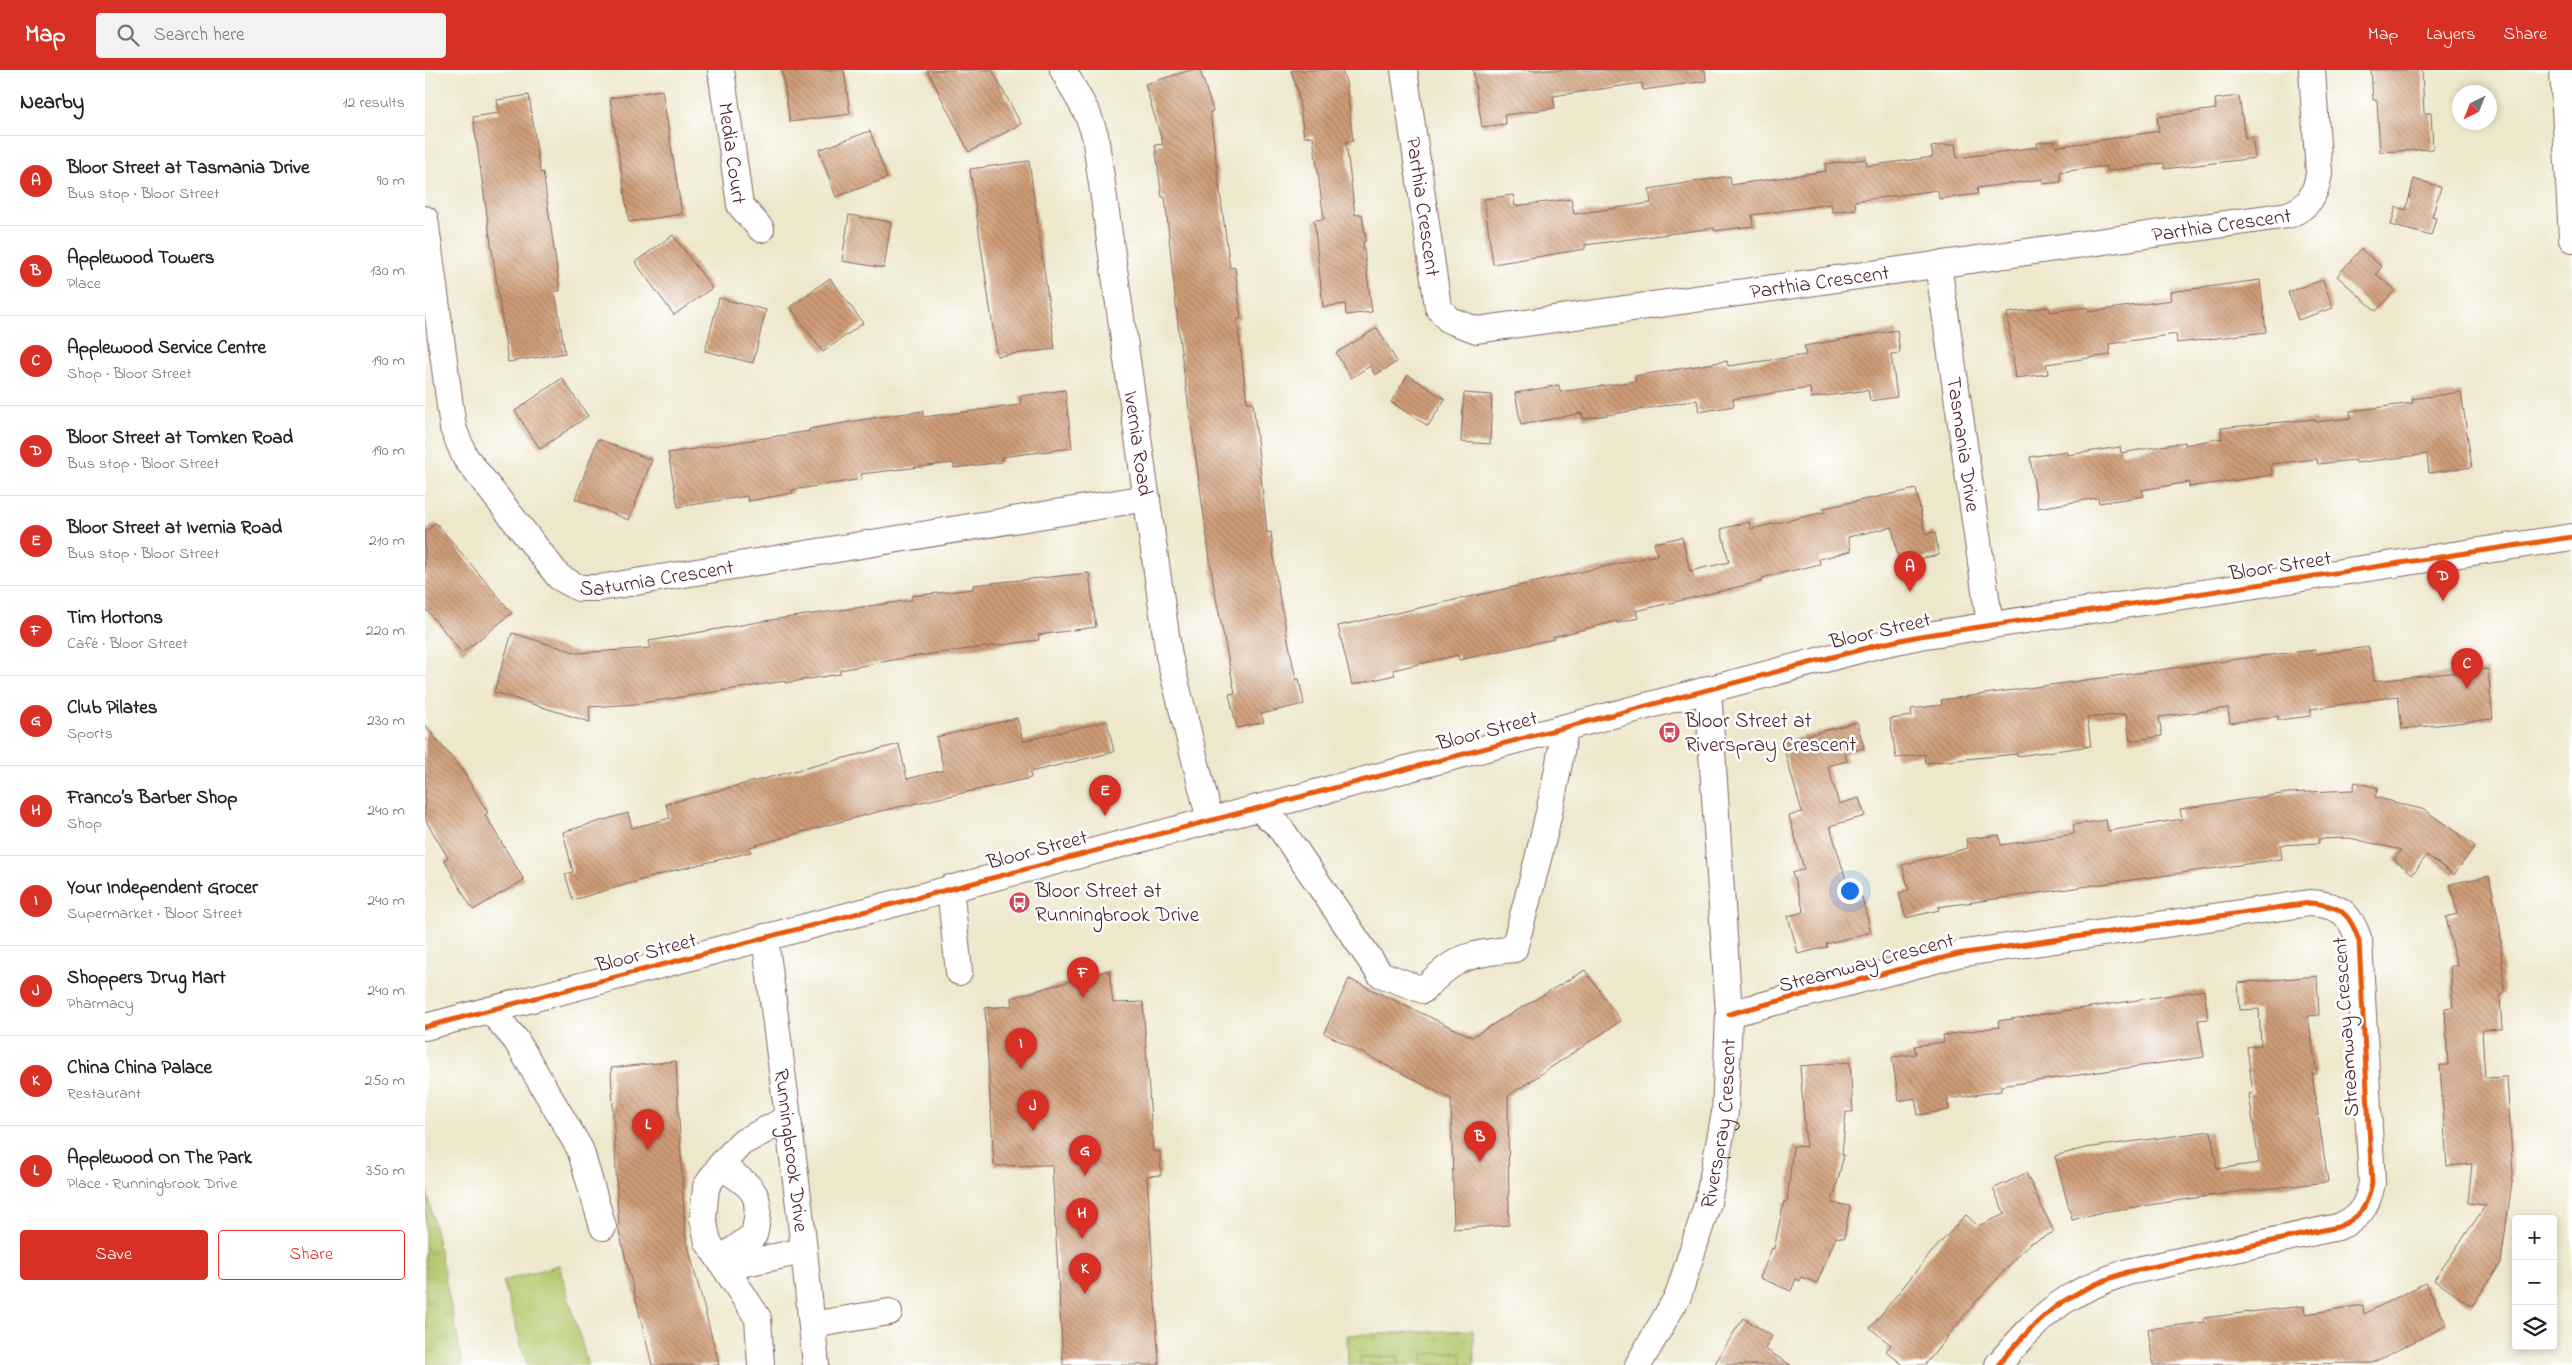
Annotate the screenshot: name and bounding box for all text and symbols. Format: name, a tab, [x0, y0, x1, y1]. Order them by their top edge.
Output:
search box	[96, 13, 446, 58]
text: Map	[25, 18, 66, 53]
icon: search	[114, 21, 142, 49]
text: Search here	[154, 22, 245, 49]
text: Map	[2368, 22, 2398, 48]
text: Layers	[2426, 22, 2476, 48]
text: Share	[2504, 22, 2547, 48]
north arrow	[2452, 85, 2497, 130]
text: Nearby	[20, 88, 84, 118]
text: 12 results	[342, 91, 405, 115]
street label: Media Court	[709, 101, 753, 206]
street label: Parthia Crescent	[1397, 135, 1446, 279]
text: Bloor Street at Tasmania Drive	[67, 155, 310, 182]
text: A	[31, 169, 41, 193]
text: 90 m	[377, 169, 405, 193]
text: Bus stop · Bloor Street	[67, 182, 219, 206]
street label: Parthia Crescent	[2150, 202, 2293, 251]
text: Applewood Towers	[67, 245, 215, 272]
text: B	[31, 259, 41, 283]
text: 130 m	[370, 259, 405, 283]
street label: Parthia Crescent	[1748, 259, 1891, 308]
text: Place	[67, 272, 101, 296]
text: Applewood Service Centre	[67, 335, 266, 362]
text: C	[32, 349, 40, 373]
text: 190 m	[372, 349, 405, 373]
text: Shop · Bloor Street	[67, 362, 192, 386]
street label: Tasmania Drive	[1937, 375, 1987, 515]
street label: Ivernia Road	[1114, 389, 1159, 498]
text: Bloor Street at Tomken Road	[67, 425, 293, 452]
text: D	[30, 439, 42, 463]
text: 190 m	[372, 439, 405, 463]
text: Bus stop · Bloor Street	[67, 452, 219, 476]
text: Bloor Street at Ivernia Road	[67, 515, 282, 542]
text: E	[31, 529, 41, 553]
text: 210 m	[369, 529, 405, 553]
text: Bus stop · Bloor Street	[67, 542, 219, 566]
street label: Bloor Street	[2226, 544, 2333, 590]
pin: A	[1894, 551, 1926, 592]
street label: Saturnia Crescent	[580, 553, 736, 605]
pin: D	[2427, 560, 2459, 601]
text: Tim Hortons	[67, 605, 163, 632]
street label: Bloor Street	[1826, 606, 1934, 658]
text: F	[31, 619, 41, 643]
text: 220 m	[366, 619, 405, 643]
text: Café · Bloor Street	[67, 632, 188, 656]
pin: C	[2451, 648, 2483, 689]
text: Club Pilates	[67, 695, 158, 722]
street label: Bloor Street	[1433, 704, 1541, 760]
place label: Bloor Street at Riverspray Crescent	[1684, 707, 1856, 763]
text: G	[31, 709, 41, 733]
text: 230 m	[367, 709, 405, 733]
bus stop icon: Bloor Street at Riverspray Crescent	[1657, 720, 1681, 744]
text: Sports	[67, 722, 113, 746]
pin: E	[1089, 775, 1121, 816]
text: Franco’s Barber Shop	[67, 785, 238, 812]
text: H	[31, 799, 41, 823]
text: 240 m	[367, 799, 405, 823]
text: Shop	[67, 812, 102, 836]
street label: Bloor Street	[983, 823, 1091, 879]
text: Your Independent Grocer	[67, 875, 258, 902]
place label: Bloor Street at Runningbrook Drive	[1034, 877, 1200, 933]
your location	[1837, 878, 1863, 904]
text: I	[34, 889, 38, 913]
text: 240 m	[367, 889, 405, 913]
bus stop icon: Bloor Street at Runningbrook Drive	[1007, 890, 1031, 914]
text: Supermarket · Bloor Street	[67, 902, 243, 926]
street label: Bloor Street	[592, 926, 700, 982]
street label: Streamway Crescent	[1775, 926, 1958, 1004]
street label: Streamway Crescent	[2326, 936, 2370, 1118]
pin: F	[1067, 957, 1099, 998]
text: Shoppers Drug Mart	[67, 965, 226, 992]
text: J	[32, 979, 40, 1003]
text: 240 m	[367, 979, 405, 1003]
text: Pharmacy	[67, 992, 134, 1016]
pin: I	[1005, 1028, 1037, 1069]
street label: Riverspray Crescent	[1694, 1038, 1745, 1213]
text: China China Palace	[67, 1055, 212, 1082]
street label: Runningbrook Drive	[765, 1067, 815, 1234]
text: K	[32, 1069, 40, 1093]
text: 250 m	[365, 1069, 405, 1093]
text: Restaurant	[67, 1082, 141, 1106]
pin: J	[1017, 1090, 1049, 1131]
pin: L	[632, 1109, 664, 1150]
pin: B	[1464, 1121, 1496, 1162]
pin: G	[1069, 1135, 1101, 1176]
text: Applewood On The Park	[67, 1145, 252, 1172]
text: L	[33, 1159, 39, 1183]
text: 350 m	[366, 1159, 405, 1183]
text: Place · Runningbrook Drive	[67, 1172, 237, 1196]
pin: H	[1066, 1198, 1098, 1239]
map controls	[2512, 1215, 2557, 1350]
button: +	[2512, 1215, 2557, 1260]
button: Save	[20, 1230, 208, 1280]
button: Share	[218, 1230, 405, 1280]
pin: K	[1069, 1253, 1101, 1294]
button: −	[2512, 1260, 2557, 1305]
button: layers	[2512, 1305, 2557, 1350]

